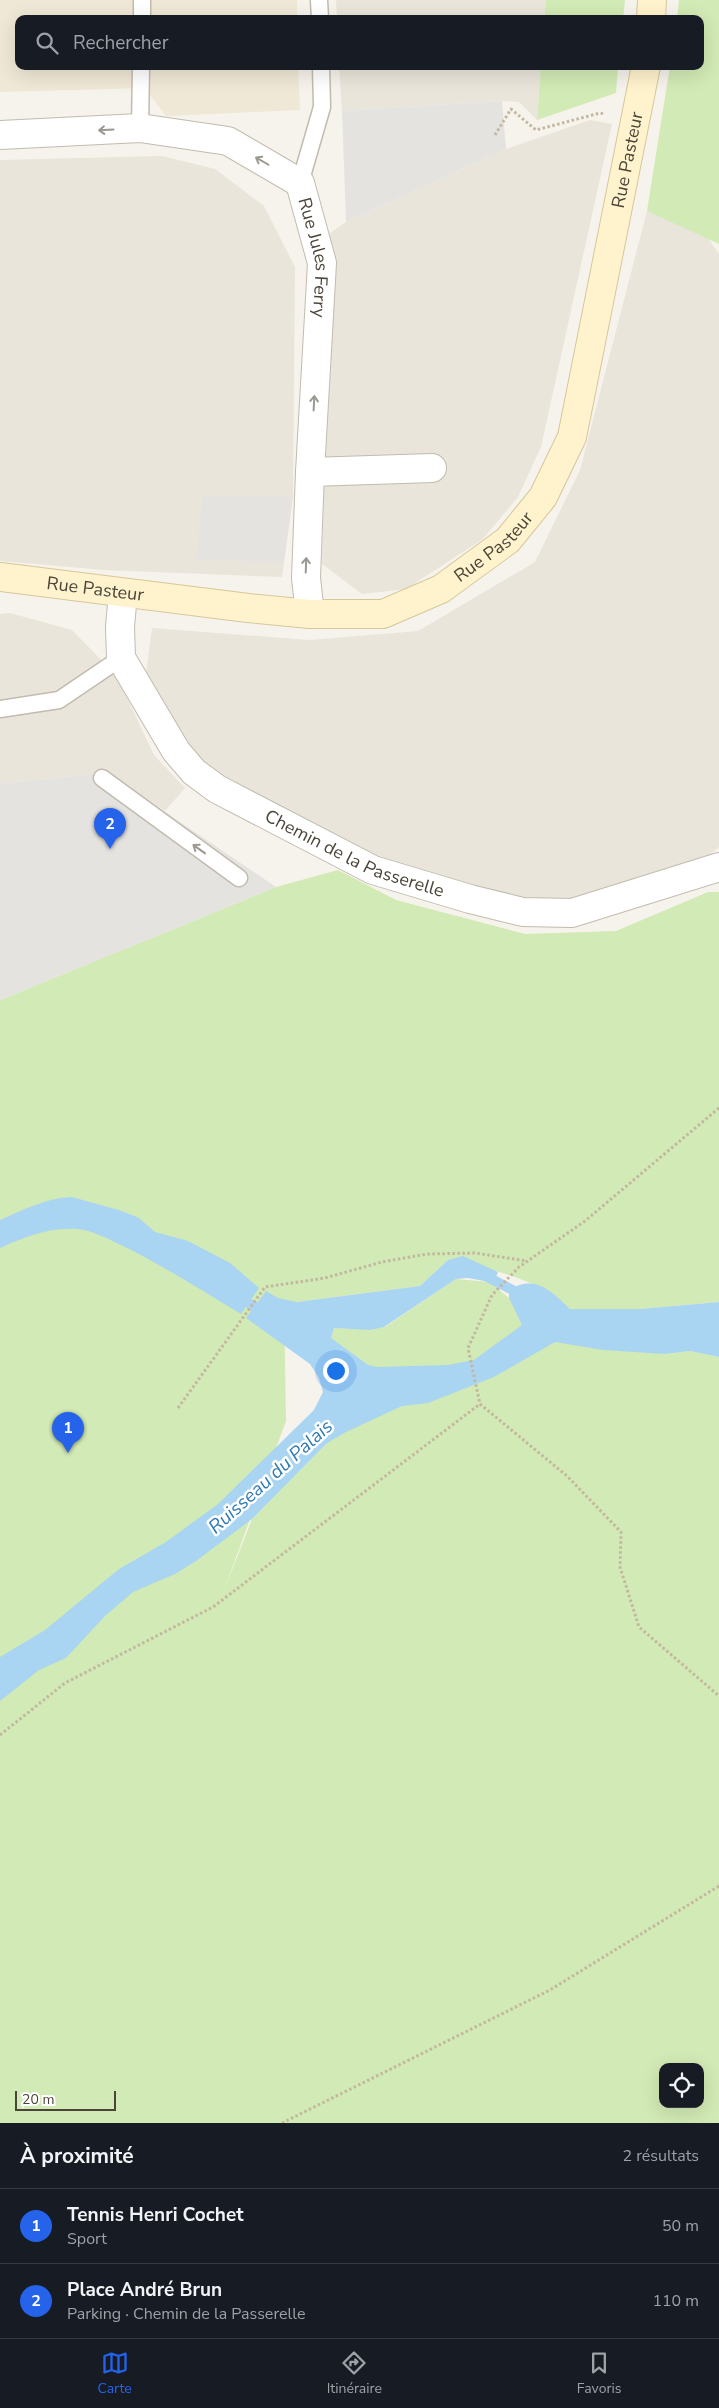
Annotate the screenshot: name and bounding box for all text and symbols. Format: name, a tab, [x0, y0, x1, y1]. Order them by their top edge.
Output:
search box	[15, 15, 704, 70]
icon: search	[33, 29, 61, 57]
text: Rechercher	[73, 30, 168, 56]
street label: Rue Pasteur	[606, 109, 649, 210]
one-way arrow	[98, 125, 114, 134]
one-way arrow	[255, 155, 270, 165]
street label: Rue Jules Ferry	[293, 195, 334, 319]
one-way arrow	[309, 395, 318, 411]
street label: Rue Pasteur	[449, 506, 539, 588]
one-way arrow	[302, 557, 311, 573]
street label: Rue Pasteur	[45, 571, 146, 607]
street label: Chemin de la Passerelle	[261, 804, 447, 903]
pin: 2	[94, 808, 126, 849]
one-way arrow	[192, 844, 206, 854]
your location	[323, 1358, 349, 1384]
pin: 1	[52, 1412, 84, 1453]
water label: Ruisseau du Palais	[203, 1414, 339, 1540]
map controls	[659, 2063, 704, 2108]
button: locate	[659, 2063, 704, 2108]
scale bar	[15, 2088, 116, 2111]
text: 20 m	[22, 2090, 54, 2109]
text: À proximité	[20, 2142, 134, 2170]
text: 2 résultats	[623, 2145, 699, 2167]
text: Tennis Henri Cochet	[67, 2202, 243, 2228]
text: 1	[31, 2215, 41, 2237]
text: 50 m	[662, 2215, 699, 2237]
text: Sport	[67, 2228, 107, 2250]
text: Place André Brun	[67, 2277, 222, 2303]
text: 2	[31, 2290, 41, 2312]
text: 110 m	[652, 2290, 699, 2312]
text: Parking · Chemin de la Passerelle	[67, 2303, 305, 2325]
tab: Carte	[97, 2349, 132, 2398]
tab: Itinéraire	[327, 2349, 382, 2398]
tab: Favoris	[577, 2349, 622, 2398]

